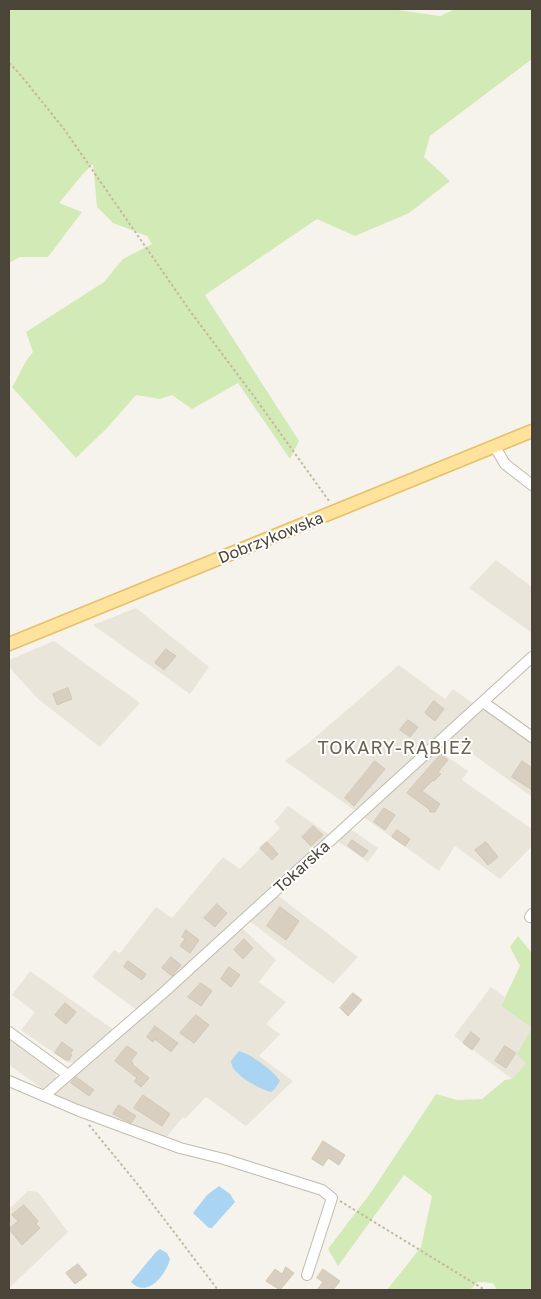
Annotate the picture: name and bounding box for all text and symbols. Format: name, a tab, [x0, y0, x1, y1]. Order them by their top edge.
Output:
street label: Dobrzykowska	[216, 508, 326, 568]
district label: TOKARY-RĄBIEŻ	[316, 737, 474, 759]
street label: Tokarska	[270, 837, 334, 897]

